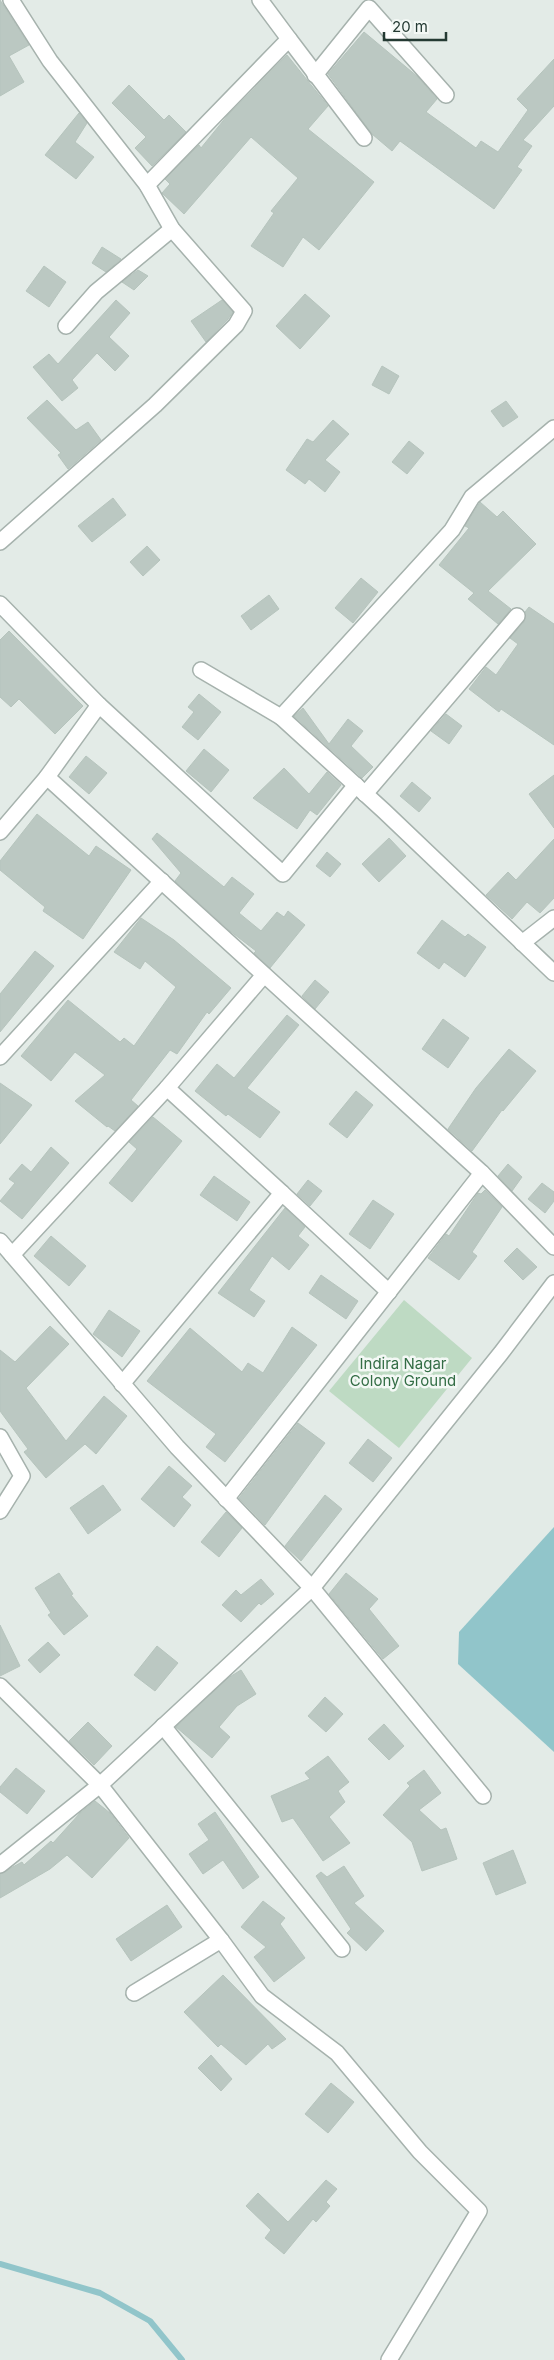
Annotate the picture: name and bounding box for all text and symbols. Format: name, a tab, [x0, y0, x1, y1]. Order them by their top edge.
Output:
scale bar	[384, 10, 446, 42]
text: 20 m	[392, 17, 428, 36]
park label: Indira Nagar Colony Ground	[350, 1354, 456, 1390]

